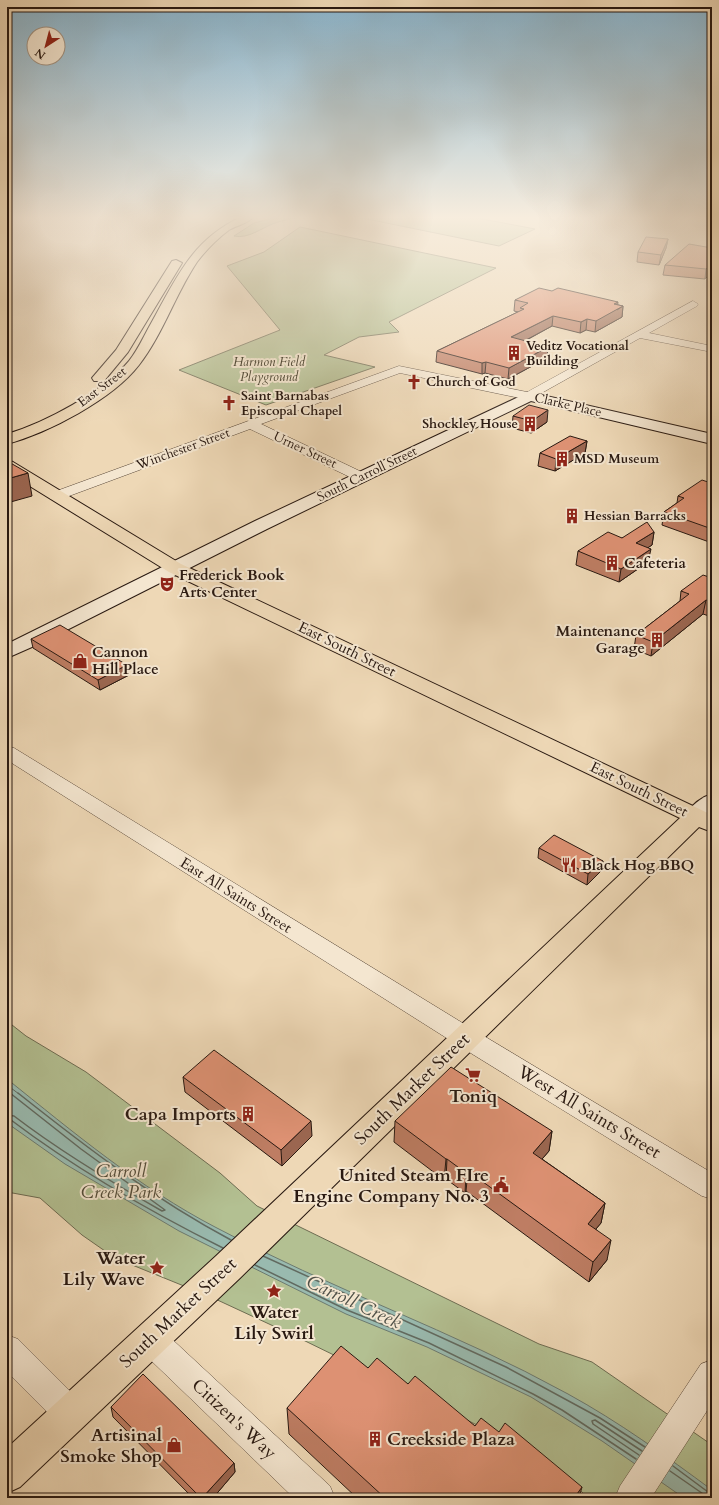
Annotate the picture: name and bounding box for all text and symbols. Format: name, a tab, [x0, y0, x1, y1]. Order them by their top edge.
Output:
north arrow	[26, 26, 66, 66]
text: N	[32, 45, 49, 63]
place label: Veditz Vocational Building	[526, 337, 629, 370]
building icon: Veditz Vocational Building	[505, 344, 523, 362]
park label: Harmon Field Playground	[233, 353, 306, 386]
street label: East Street	[74, 363, 130, 411]
church icon: Church of God	[405, 373, 423, 391]
place label: Church of God	[426, 373, 516, 391]
place label: Saint Barnabas Episcopal Chapel	[241, 387, 342, 420]
street label: Clarke Place	[533, 389, 603, 421]
church icon: Saint Barnabas Episcopal Chapel	[220, 394, 238, 412]
place label: Shockley House	[422, 415, 518, 433]
building icon: Shockley House	[521, 415, 539, 433]
street label: Winchester Street	[133, 424, 232, 475]
street label: Urner Street	[270, 427, 340, 473]
street label: South Carroll Street	[314, 442, 420, 506]
building icon: MSD Museum	[553, 450, 571, 468]
place label: MSD Museum	[574, 450, 659, 468]
building icon: Hessian Barracks	[563, 507, 581, 525]
place label: Hessian Barracks	[584, 507, 686, 525]
place label: Cafeteria	[624, 553, 687, 573]
building icon: Cafeteria	[603, 554, 621, 572]
place label: Frederick Book Arts Center	[179, 565, 285, 602]
theatre icon: Frederick Book Arts Center	[158, 575, 176, 593]
street label: East South Street	[295, 617, 399, 681]
place label: Maintenance Garage	[556, 621, 645, 658]
building icon: Maintenance Garage	[648, 631, 666, 649]
place label: Cannon Hill Place	[92, 642, 159, 679]
shop icon: Cannon Hill Place	[71, 652, 89, 670]
street label: East South Street	[587, 757, 691, 821]
street label: East All Saints Street	[176, 852, 296, 938]
place label: Black Hog BBQ	[581, 855, 694, 875]
restaurant icon: Black Hog BBQ	[560, 856, 578, 874]
street label: South Market Street	[349, 1027, 476, 1151]
street label: West All Saints Street	[512, 1059, 666, 1165]
supermarket icon: Toniq	[464, 1066, 482, 1084]
place label: Toniq	[449, 1084, 498, 1109]
place label: Capa Imports	[125, 1102, 236, 1127]
building icon: Capa Imports	[239, 1105, 257, 1123]
park label: Carroll Creek Park	[81, 1159, 161, 1205]
place label: United Steam FIre Engine Company No. 3	[293, 1163, 489, 1209]
public building icon: United Steam FIre Engine Company No. 3	[492, 1176, 510, 1194]
place label: Water Lily Wave	[63, 1246, 146, 1292]
street label: South Market Street	[114, 1252, 242, 1374]
place icon: Water Lily Wave	[148, 1259, 166, 1277]
water label: Carroll Creek	[302, 1269, 406, 1336]
place icon: Water Lily Swirl	[265, 1282, 283, 1300]
place label: Water Lily Swirl	[234, 1300, 314, 1346]
street label: Citizen's Way	[186, 1373, 282, 1465]
place label: Artisinal Smoke Shop	[60, 1423, 162, 1469]
place label: Creekside Plaza	[387, 1427, 515, 1452]
building icon: Creekside Plaza	[366, 1430, 384, 1448]
shop icon: Artisinal Smoke Shop	[165, 1436, 183, 1454]

